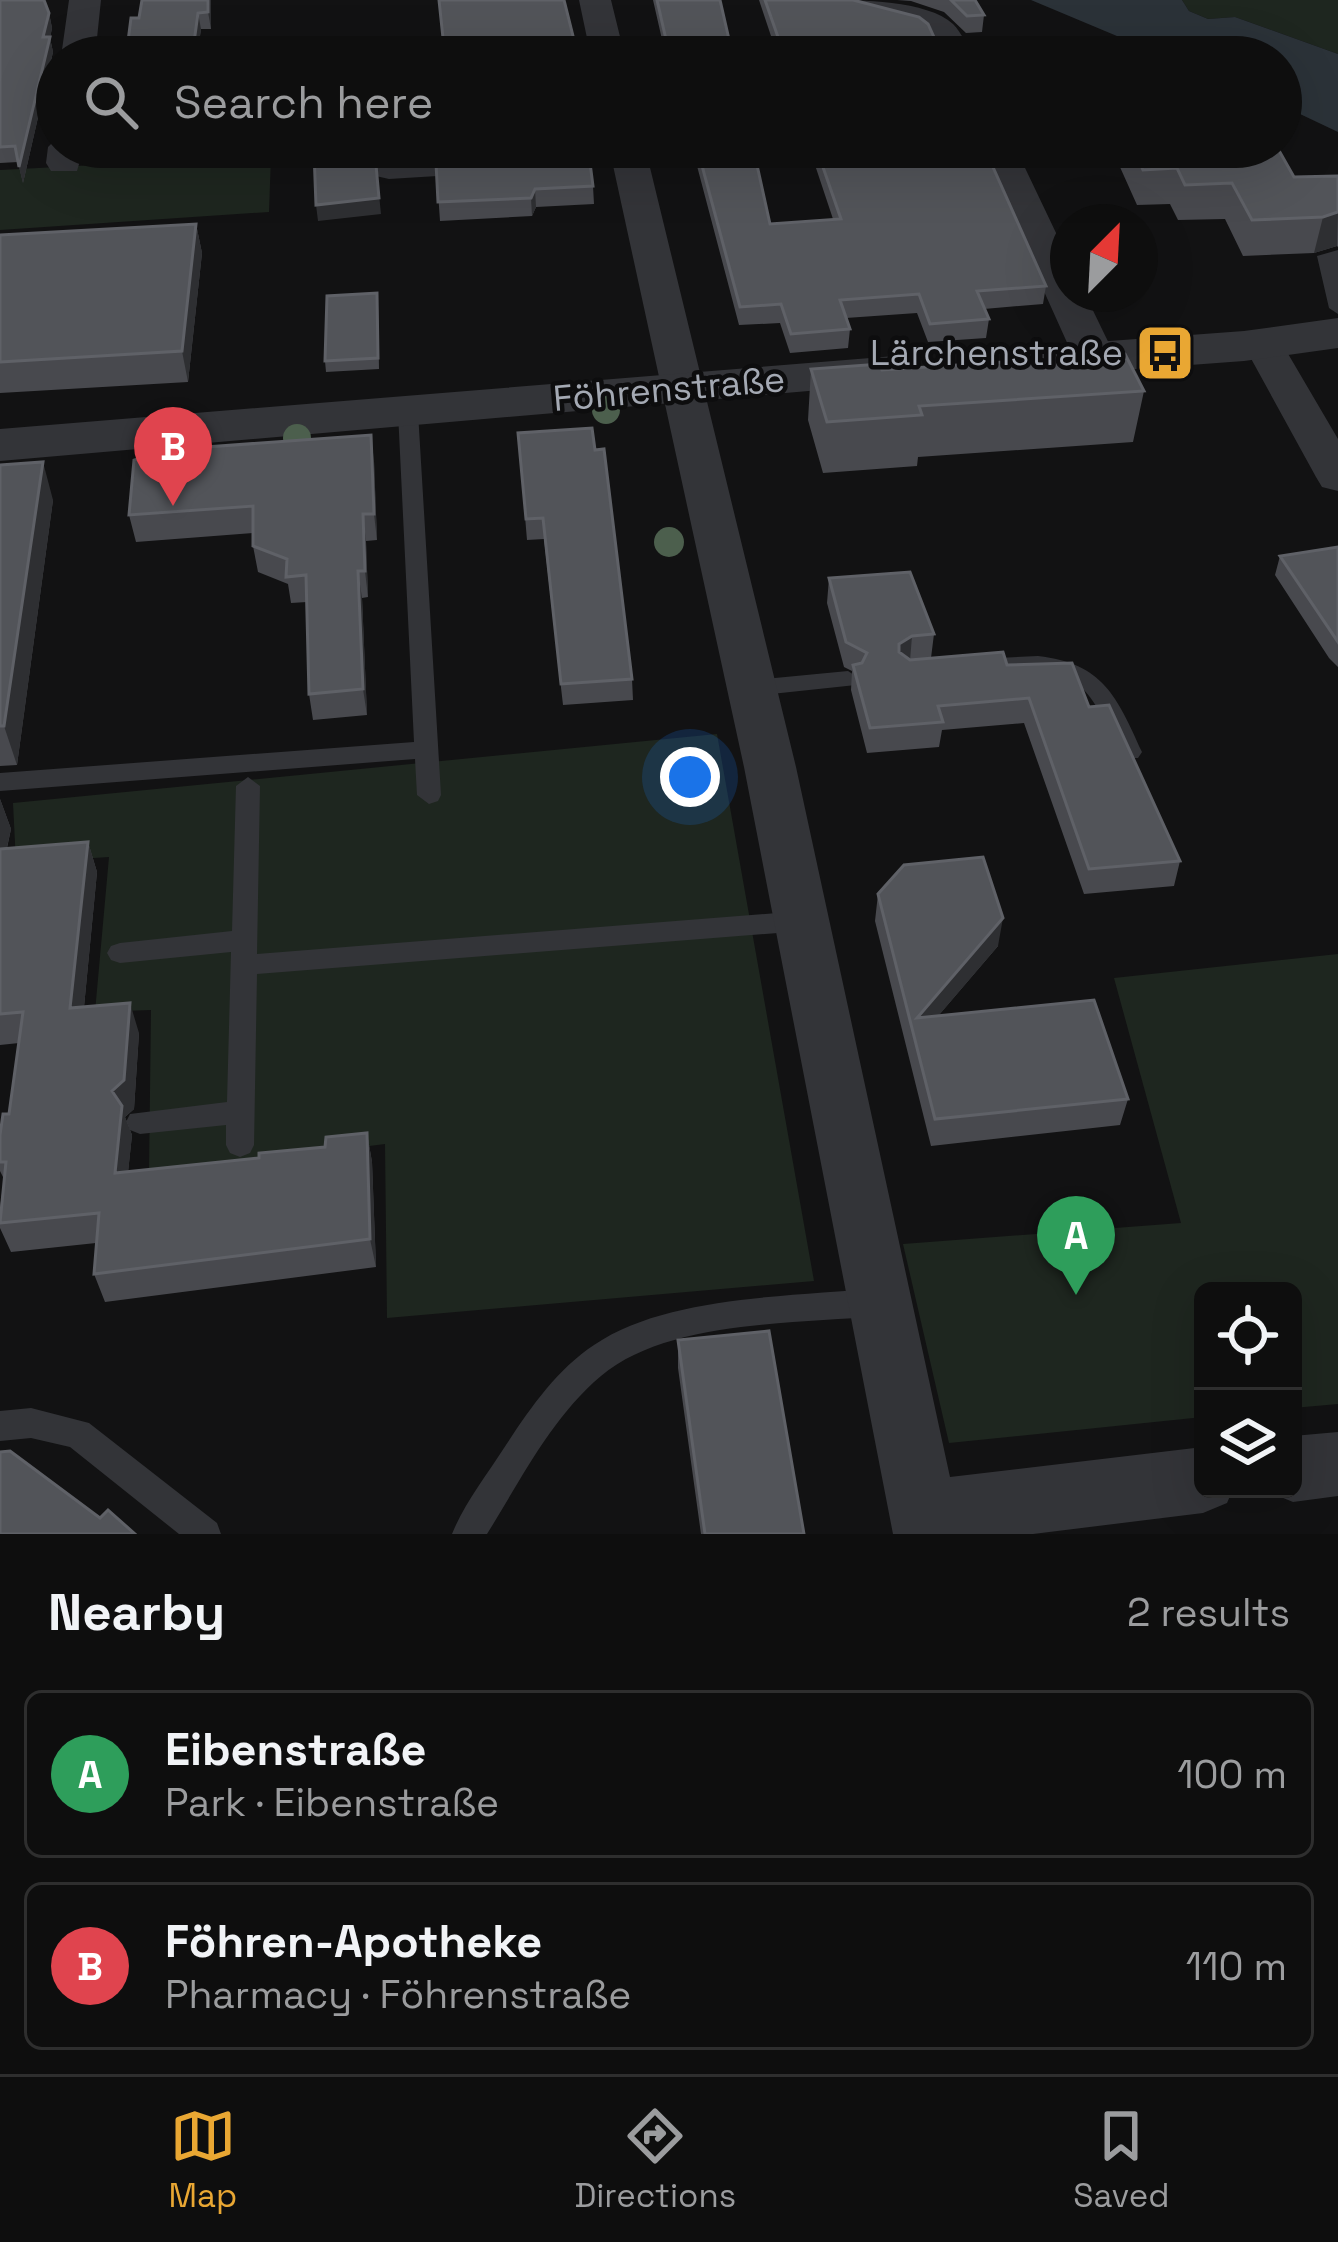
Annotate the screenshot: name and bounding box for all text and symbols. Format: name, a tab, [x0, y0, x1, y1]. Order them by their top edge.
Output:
search box	[36, 36, 1302, 168]
icon: search	[78, 69, 144, 135]
text: Search here	[174, 74, 433, 131]
north arrow	[1050, 204, 1158, 312]
bus stop icon: Lärchenstraße	[1134, 322, 1196, 384]
place label: Lärchenstraße	[870, 330, 1123, 376]
street label: Föhrenstraße	[551, 356, 787, 422]
pin: B	[134, 407, 212, 506]
your location	[660, 747, 720, 807]
pin: A	[1037, 1196, 1115, 1295]
map controls	[1194, 1282, 1302, 1498]
button: locate	[1194, 1282, 1302, 1390]
button: layers	[1194, 1390, 1302, 1498]
text: Nearby	[48, 1580, 225, 1645]
text: 2 results	[1127, 1588, 1290, 1637]
text: Eibenstraße	[165, 1721, 427, 1778]
text: A	[78, 1750, 102, 1799]
text: 100 m	[1177, 1750, 1287, 1799]
text: Park · Eibenstraße	[165, 1778, 499, 1827]
text: Föhren-Apotheke	[165, 1913, 542, 1970]
text: B	[77, 1942, 103, 1991]
text: 110 m	[1186, 1942, 1287, 1991]
text: Pharmacy · Föhrenstraße	[165, 1970, 631, 2019]
tab: Map	[169, 2103, 237, 2217]
tab: Directions	[574, 2103, 736, 2217]
tab: Saved	[1073, 2103, 1169, 2217]

